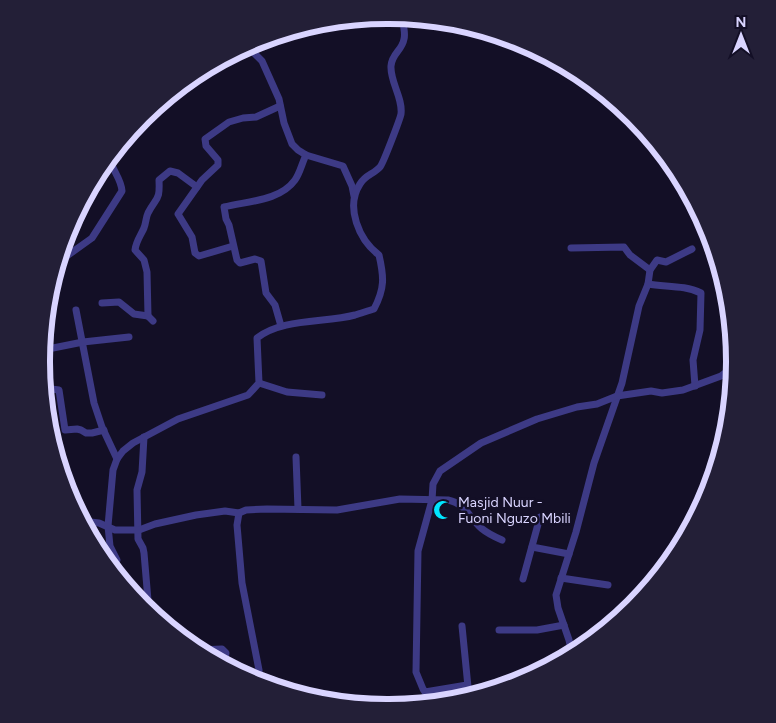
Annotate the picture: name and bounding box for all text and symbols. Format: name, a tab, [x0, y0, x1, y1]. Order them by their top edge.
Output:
north arrow	[716, 10, 766, 60]
text: N	[736, 14, 746, 31]
place label: Masjid Nuur - Fuoni Nguzo Mbili	[458, 494, 571, 527]
mosque icon: Masjid Nuur - Fuoni Nguzo Mbili	[432, 499, 454, 521]

